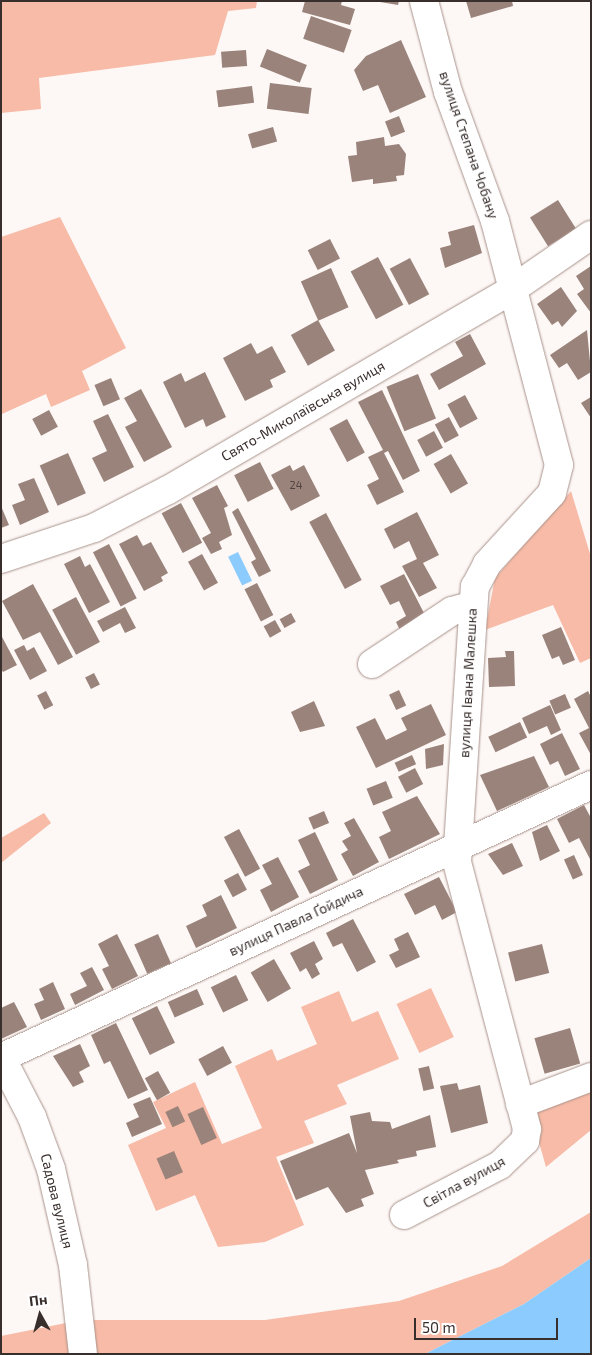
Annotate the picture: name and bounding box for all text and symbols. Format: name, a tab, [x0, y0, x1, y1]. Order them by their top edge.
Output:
street label: вулиця Степана Чобану	[436, 69, 502, 221]
street label: Свято-Миколаївська вулиця	[218, 357, 388, 465]
house number: 24	[290, 478, 302, 492]
street label: вулиця Івана Малешка	[456, 608, 480, 758]
street label: вулиця Павла Ґойдича	[226, 882, 366, 960]
street label: Садова вулиця	[37, 1152, 77, 1250]
street label: Світла вулиця	[420, 1152, 508, 1212]
north arrow	[15, 1290, 65, 1340]
text: Пн	[28, 1290, 48, 1309]
scale bar	[417, 1308, 561, 1340]
text: 50 m	[422, 1318, 456, 1336]

